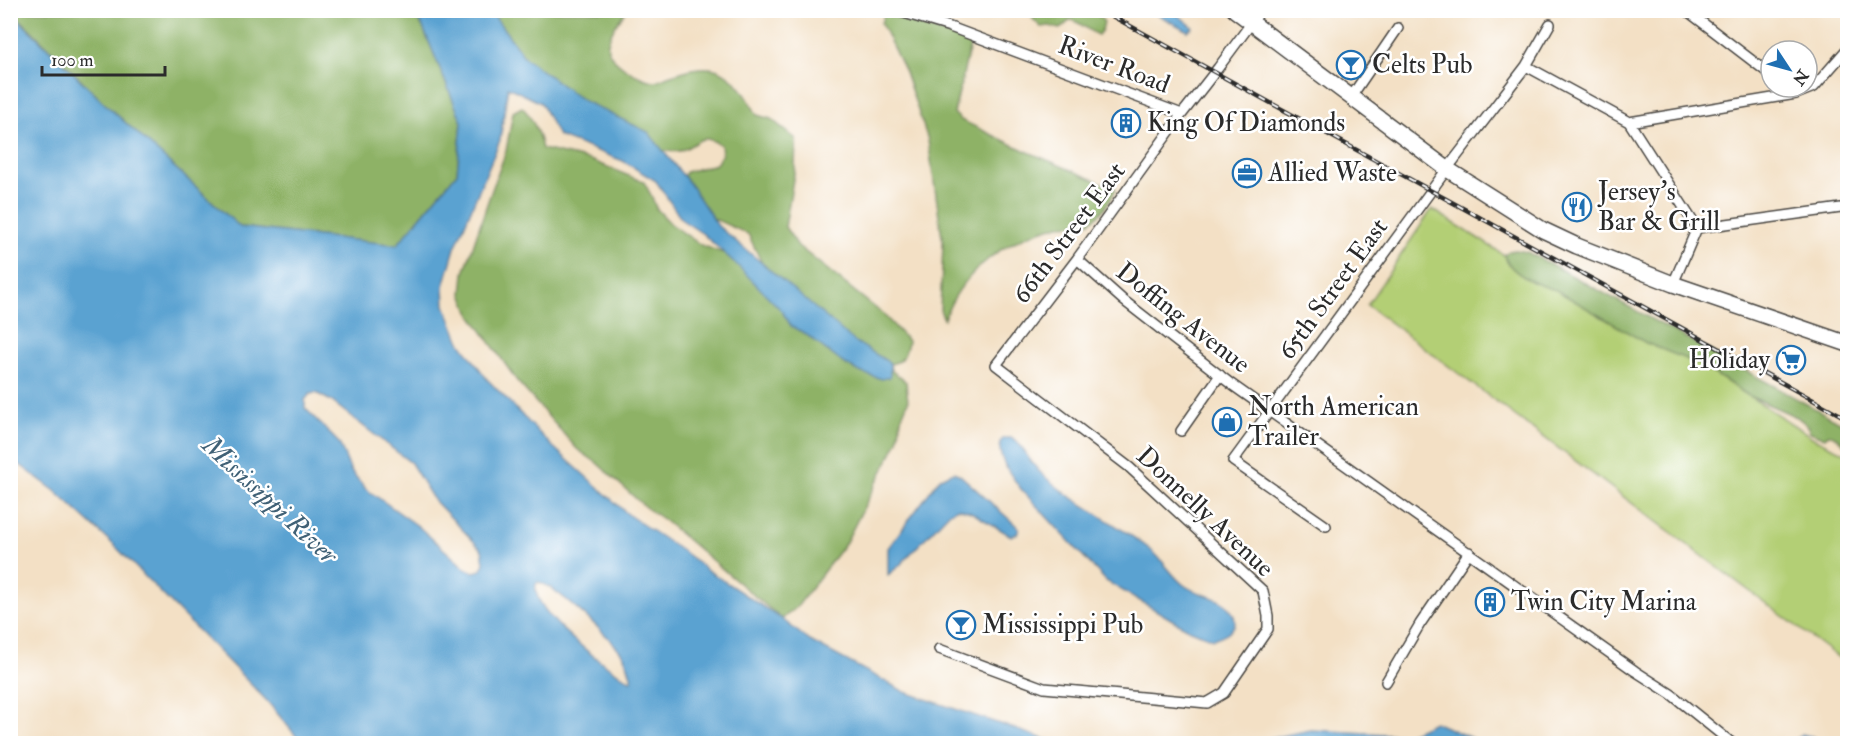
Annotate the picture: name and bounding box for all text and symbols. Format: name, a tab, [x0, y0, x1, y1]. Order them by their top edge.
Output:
street label: River Road	[1054, 29, 1174, 101]
scale bar	[42, 39, 165, 77]
north arrow	[1759, 39, 1819, 99]
text: 100 m	[51, 49, 94, 72]
bar icon: Celts Pub	[1335, 49, 1367, 81]
place label: Celts Pub	[1372, 49, 1473, 81]
text: N	[1788, 65, 1813, 89]
building icon: King Of Diamonds	[1110, 107, 1142, 139]
place label: King Of Diamonds	[1147, 107, 1345, 139]
street label: 66th Street East	[1005, 156, 1133, 310]
office icon: Allied Waste	[1231, 157, 1263, 189]
place label: Allied Waste	[1267, 157, 1397, 189]
place label: Jersey's Bar & Grill	[1597, 176, 1720, 238]
restaurant icon: Jersey's Bar & Grill	[1561, 191, 1593, 223]
street label: 65th Street East	[1271, 212, 1395, 366]
street label: Doffing Avenue	[1109, 256, 1257, 380]
place label: Holiday	[1689, 344, 1771, 376]
supermarket icon: Holiday	[1775, 344, 1807, 376]
place label: North American Trailer	[1248, 391, 1419, 453]
shop icon: North American Trailer	[1211, 406, 1243, 438]
water label: Mississippi River	[194, 428, 346, 572]
street label: Donnelly Avenue	[1129, 440, 1281, 584]
building icon: Twin City Marina	[1474, 586, 1506, 618]
place label: Twin City Marina	[1511, 586, 1697, 618]
bar icon: Mississippi Pub	[945, 609, 977, 641]
place label: Mississippi Pub	[982, 609, 1143, 642]

